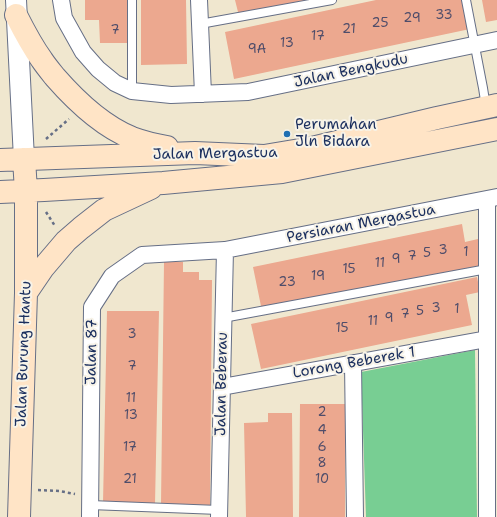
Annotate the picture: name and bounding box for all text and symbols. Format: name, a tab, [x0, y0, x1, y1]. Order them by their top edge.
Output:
house number: 33	[435, 8, 453, 24]
house number: 29	[403, 11, 421, 27]
house number: 25	[372, 16, 388, 32]
house number: 21	[342, 22, 356, 38]
house number: 7	[110, 23, 120, 39]
house number: 17	[311, 29, 325, 45]
house number: 13	[280, 36, 294, 52]
house number: 9A	[248, 42, 266, 58]
street label: Jalan Bengkudu	[292, 50, 410, 92]
place label: Perumahan Jln Bidara	[295, 116, 376, 151]
marker: Perumahan Jln Bidara	[282, 129, 292, 139]
street label: Jalan Mergastua	[152, 144, 278, 164]
street label: Persiaran Mergastua	[285, 201, 437, 247]
house number: 3	[438, 243, 448, 259]
house number: 1	[463, 245, 469, 261]
house number: 5	[423, 246, 431, 262]
house number: 7	[407, 249, 417, 265]
house number: 9	[391, 252, 401, 268]
house number: 11	[375, 256, 385, 272]
house number: 15	[342, 262, 356, 278]
house number: 19	[311, 269, 325, 285]
house number: 23	[278, 275, 296, 291]
street label: Jalan Burung Hantu	[12, 281, 36, 427]
house number: 3	[431, 301, 441, 317]
house number: 1	[454, 302, 460, 318]
house number: 5	[416, 304, 424, 320]
house number: 7	[400, 307, 410, 323]
house number: 9	[384, 311, 394, 327]
house number: 11	[368, 314, 378, 330]
street label: Jalan 87	[82, 319, 102, 385]
house number: 15	[335, 321, 349, 337]
house number: 3	[127, 327, 137, 343]
street label: Jalan Beberau	[212, 332, 232, 436]
street label: Lorong Beberek 1	[291, 343, 417, 383]
house number: 7	[127, 359, 137, 375]
house number: 11	[126, 391, 136, 407]
house number: 2	[317, 405, 327, 421]
house number: 13	[124, 408, 138, 424]
house number: 4	[317, 423, 327, 439]
house number: 17	[123, 440, 137, 456]
house number: 6	[317, 440, 327, 456]
house number: 8	[317, 456, 327, 472]
house number: 21	[123, 472, 137, 488]
house number: 10	[315, 472, 329, 488]

